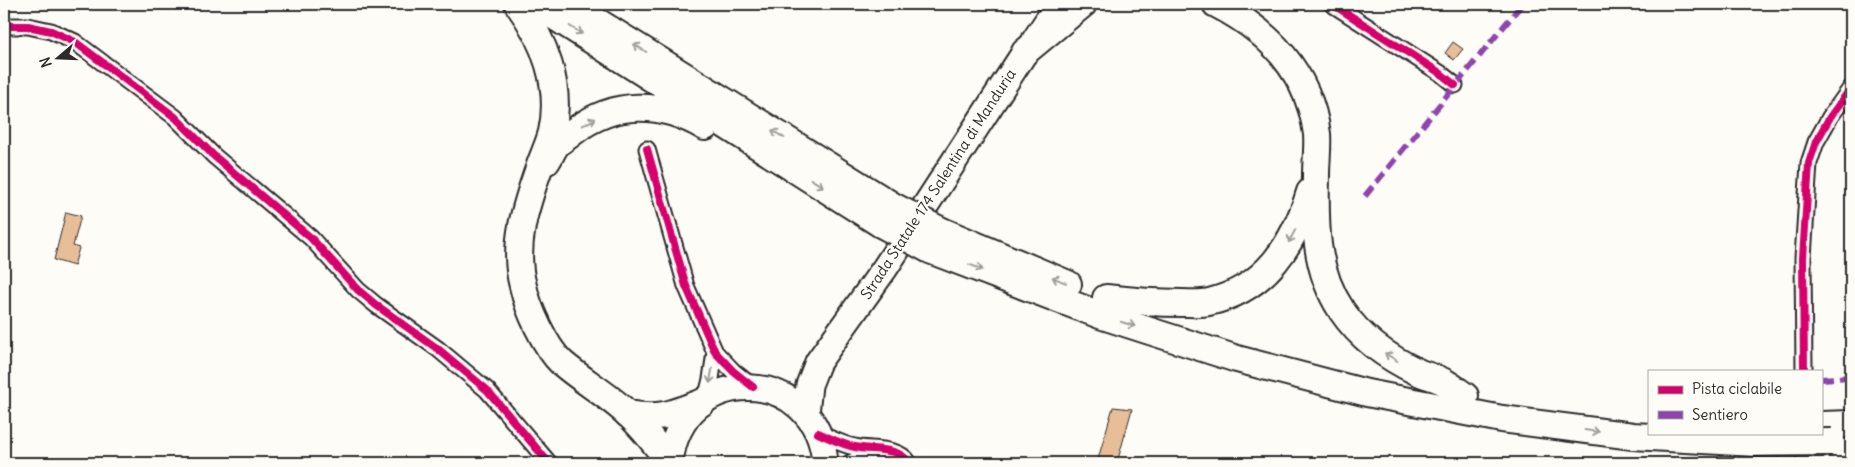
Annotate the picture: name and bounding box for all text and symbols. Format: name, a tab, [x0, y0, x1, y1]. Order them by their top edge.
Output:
one-way arrow	[569, 25, 583, 35]
north arrow	[32, 32, 82, 82]
one-way arrow	[634, 43, 648, 53]
text: N	[36, 55, 56, 70]
street label: Strada Statale 174 Salentina di Manduria	[856, 65, 1020, 303]
one-way arrow	[581, 117, 596, 127]
one-way arrow	[771, 129, 785, 139]
one-way arrow	[809, 178, 823, 188]
one-way arrow	[1287, 228, 1296, 243]
one-way arrow	[967, 263, 983, 272]
one-way arrow	[1052, 275, 1067, 285]
one-way arrow	[1120, 319, 1136, 329]
one-way arrow	[1385, 352, 1399, 362]
one-way arrow	[706, 367, 716, 383]
legend	[1648, 370, 1822, 434]
text: Pista ciclabile	[1692, 379, 1782, 398]
text: Sentiero	[1692, 405, 1748, 424]
one-way arrow	[1584, 426, 1600, 436]

